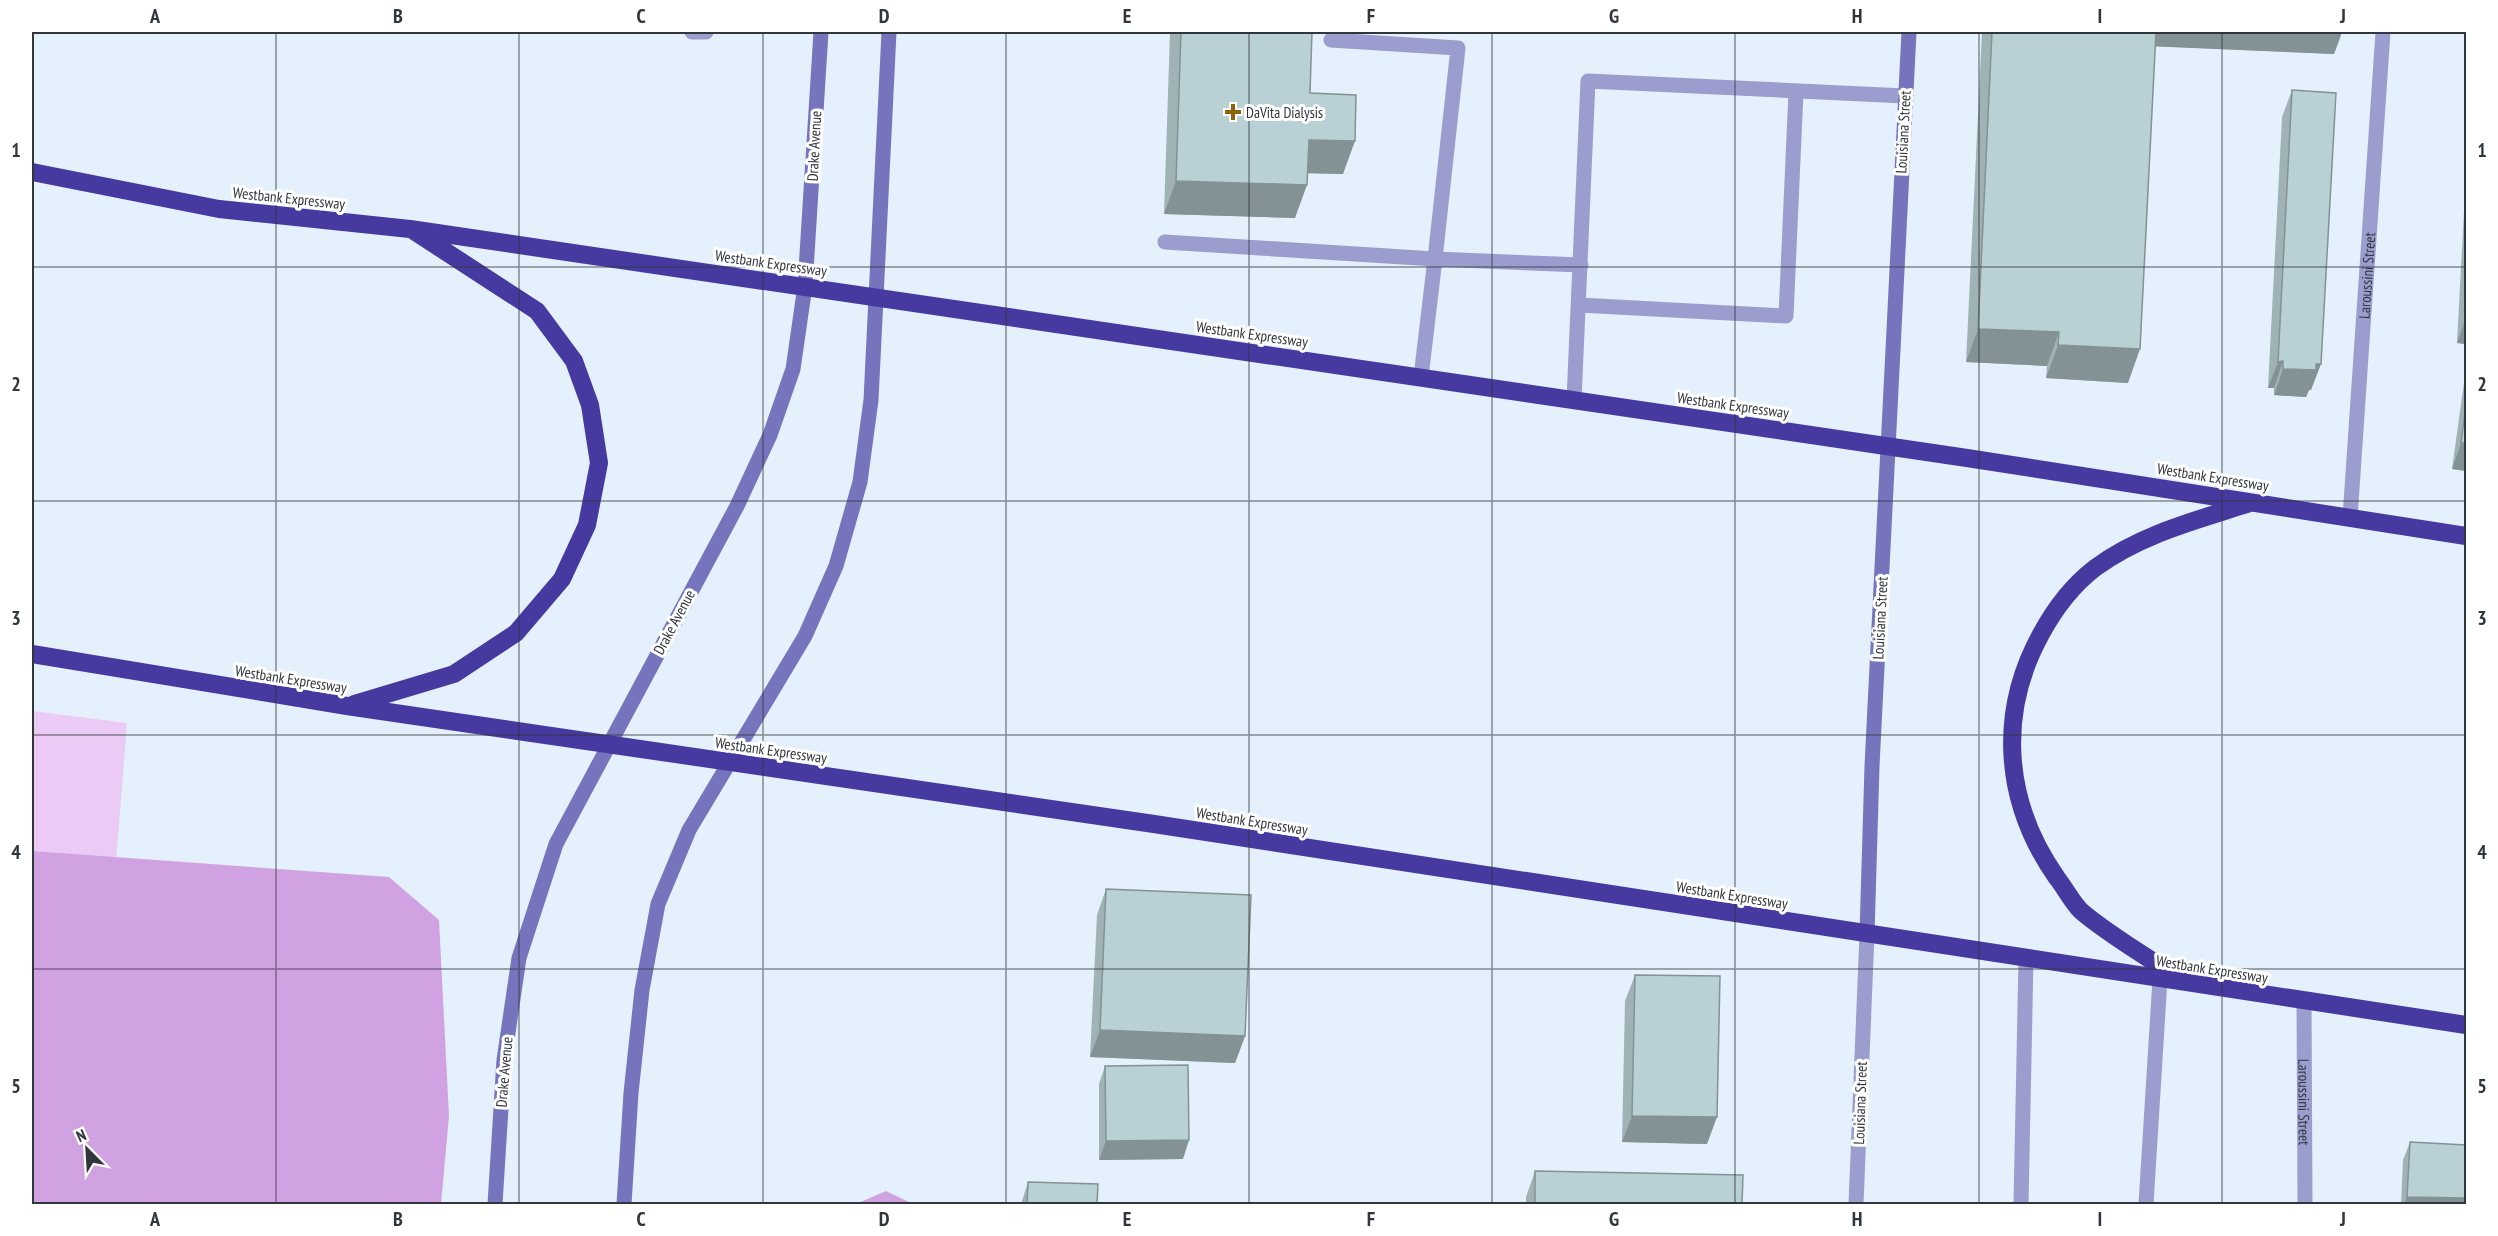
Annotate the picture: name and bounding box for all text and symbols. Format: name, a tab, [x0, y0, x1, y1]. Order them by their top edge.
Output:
text: A	[149, 3, 161, 29]
text: B	[393, 3, 403, 29]
text: C	[636, 3, 646, 29]
text: D	[879, 3, 890, 29]
text: E	[1123, 3, 1131, 29]
text: F	[1367, 3, 1375, 29]
text: G	[1609, 3, 1619, 29]
text: H	[1852, 3, 1862, 29]
text: I	[2098, 3, 2102, 29]
text: J	[2339, 3, 2346, 29]
street label: Louisiana Street	[1891, 90, 1915, 174]
marker: DaVita Dialysis	[1224, 103, 1242, 121]
place label: DaVita Dialysis	[1246, 103, 1323, 122]
street label: Drake Avenue	[803, 110, 825, 182]
text: 1	[11, 137, 21, 163]
text: 1	[2477, 137, 2487, 163]
street label: Westbank Expressway	[232, 183, 346, 213]
street label: Laroussini Street	[2354, 232, 2379, 319]
street label: Westbank Expressway	[714, 246, 828, 280]
street label: Westbank Expressway	[1195, 317, 1309, 351]
text: 2	[11, 371, 21, 397]
text: 2	[2477, 371, 2487, 397]
street label: Westbank Expressway	[1676, 388, 1790, 422]
street label: Westbank Expressway	[2156, 459, 2271, 495]
street label: Louisiana Street	[1868, 576, 1892, 660]
street label: Drake Avenue	[649, 586, 699, 658]
text: 3	[11, 605, 21, 631]
text: 3	[2477, 605, 2487, 631]
street label: Westbank Expressway	[234, 661, 349, 697]
street label: Westbank Expressway	[714, 733, 828, 767]
street label: Westbank Expressway	[1195, 803, 1310, 839]
text: 4	[11, 839, 21, 865]
text: 4	[2477, 839, 2487, 865]
street label: Westbank Expressway	[1675, 877, 1790, 913]
street label: Westbank Expressway	[2155, 951, 2270, 987]
street label: Drake Avenue	[491, 1036, 517, 1108]
street label: Laroussini Street	[2295, 1059, 2314, 1145]
street label: Louisiana Street	[1849, 1061, 1871, 1145]
text: 5	[11, 1073, 21, 1099]
text: 5	[2477, 1073, 2487, 1099]
north arrow	[57, 1119, 117, 1179]
text: N	[73, 1124, 89, 1146]
text: A	[149, 1206, 161, 1232]
text: B	[393, 1206, 403, 1232]
text: C	[636, 1206, 646, 1232]
text: D	[879, 1206, 890, 1232]
text: E	[1123, 1206, 1131, 1232]
text: F	[1367, 1206, 1375, 1232]
text: G	[1609, 1206, 1619, 1232]
text: H	[1852, 1206, 1862, 1232]
text: I	[2098, 1206, 2102, 1232]
text: J	[2339, 1206, 2346, 1232]

